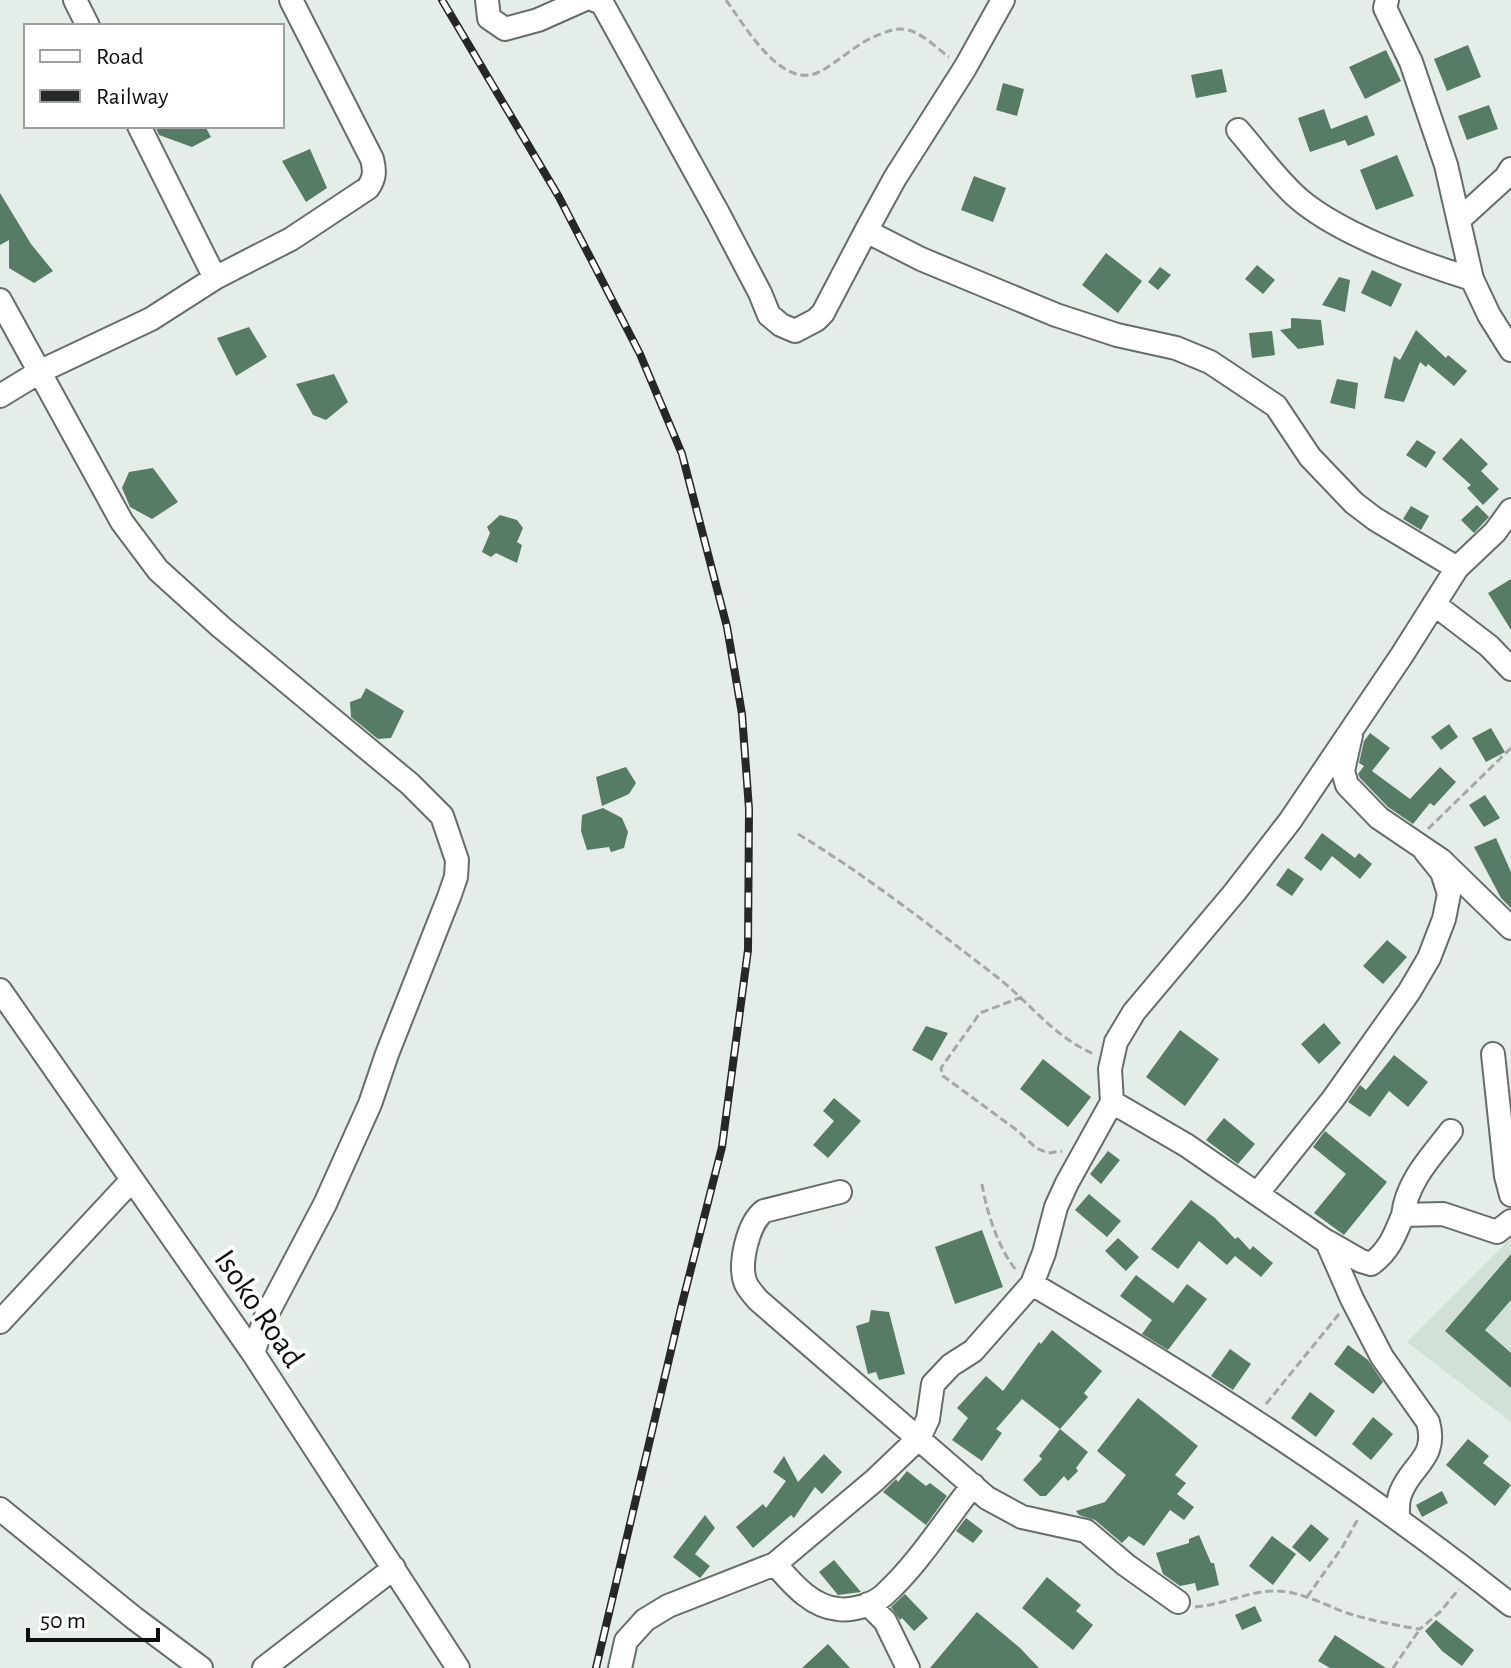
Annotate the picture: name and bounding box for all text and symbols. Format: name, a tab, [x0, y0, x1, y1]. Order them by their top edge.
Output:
legend	[24, 24, 284, 128]
text: Road	[96, 45, 144, 69]
text: Railway	[96, 85, 168, 109]
street label: Isoko Road	[208, 1244, 310, 1373]
scale bar	[28, 1592, 158, 1642]
text: 50 m	[40, 1609, 86, 1633]

